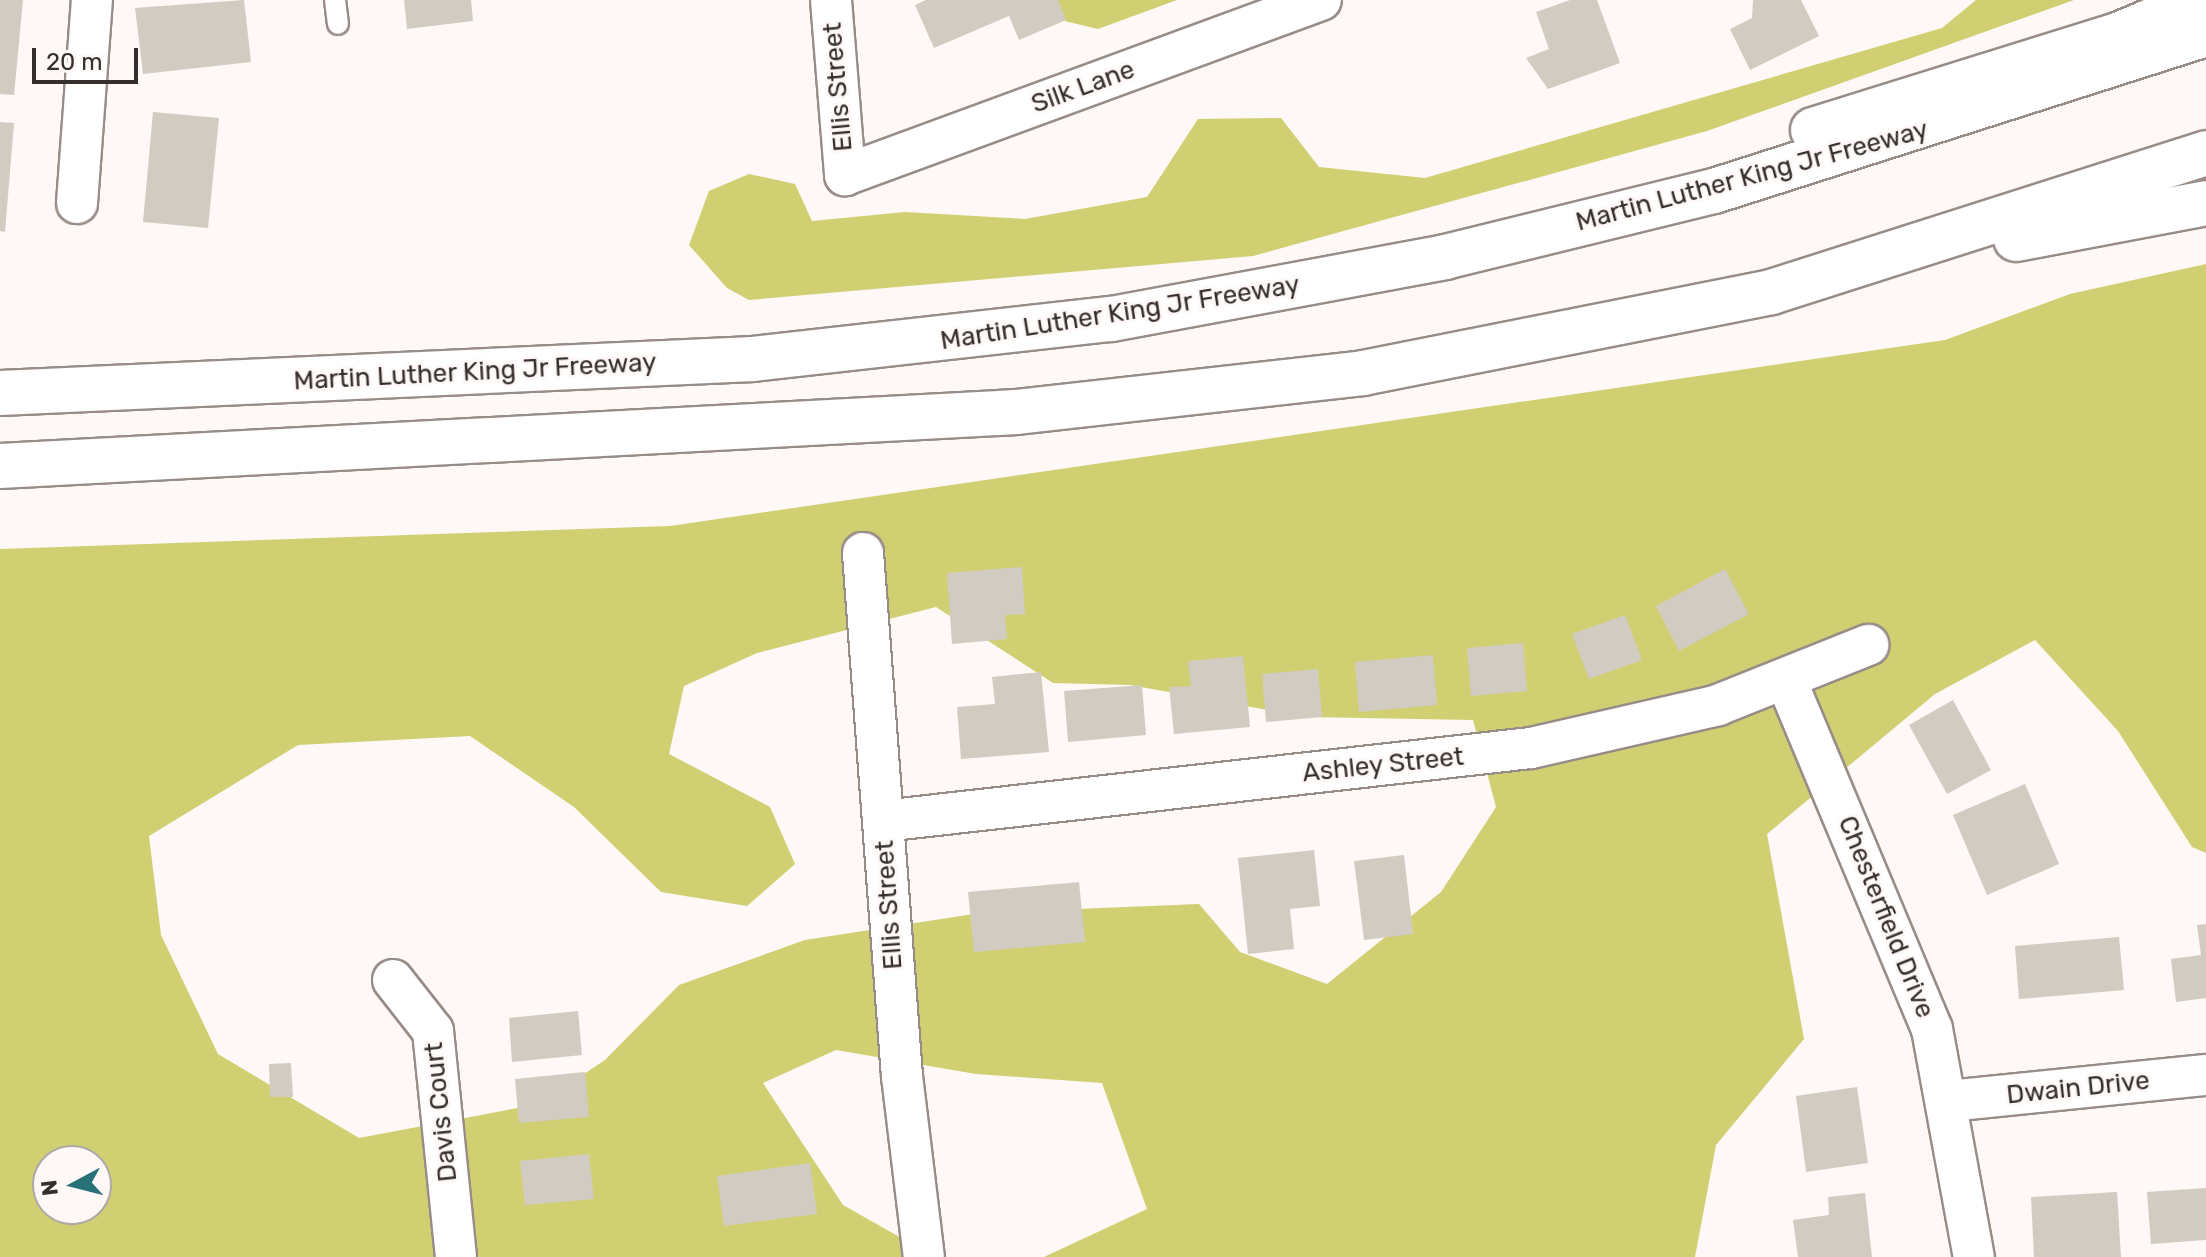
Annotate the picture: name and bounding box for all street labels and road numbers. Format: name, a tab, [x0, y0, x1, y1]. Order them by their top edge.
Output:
street label: Ellis Street	[817, 21, 859, 153]
street label: Silk Lane	[1027, 54, 1139, 120]
street label: Martin Luther King Jr Freeway	[1572, 114, 1932, 238]
street label: Martin Luther King Jr Freeway	[938, 269, 1302, 357]
street label: Martin Luther King Jr Freeway	[292, 347, 658, 397]
street label: Ashley Street	[1300, 741, 1466, 789]
street label: Chesterfield Drive	[1831, 811, 1941, 1023]
street label: Ellis Street	[869, 839, 909, 971]
street label: Davis Court	[418, 1041, 464, 1183]
street label: Dwain Drive	[2005, 1065, 2151, 1111]

